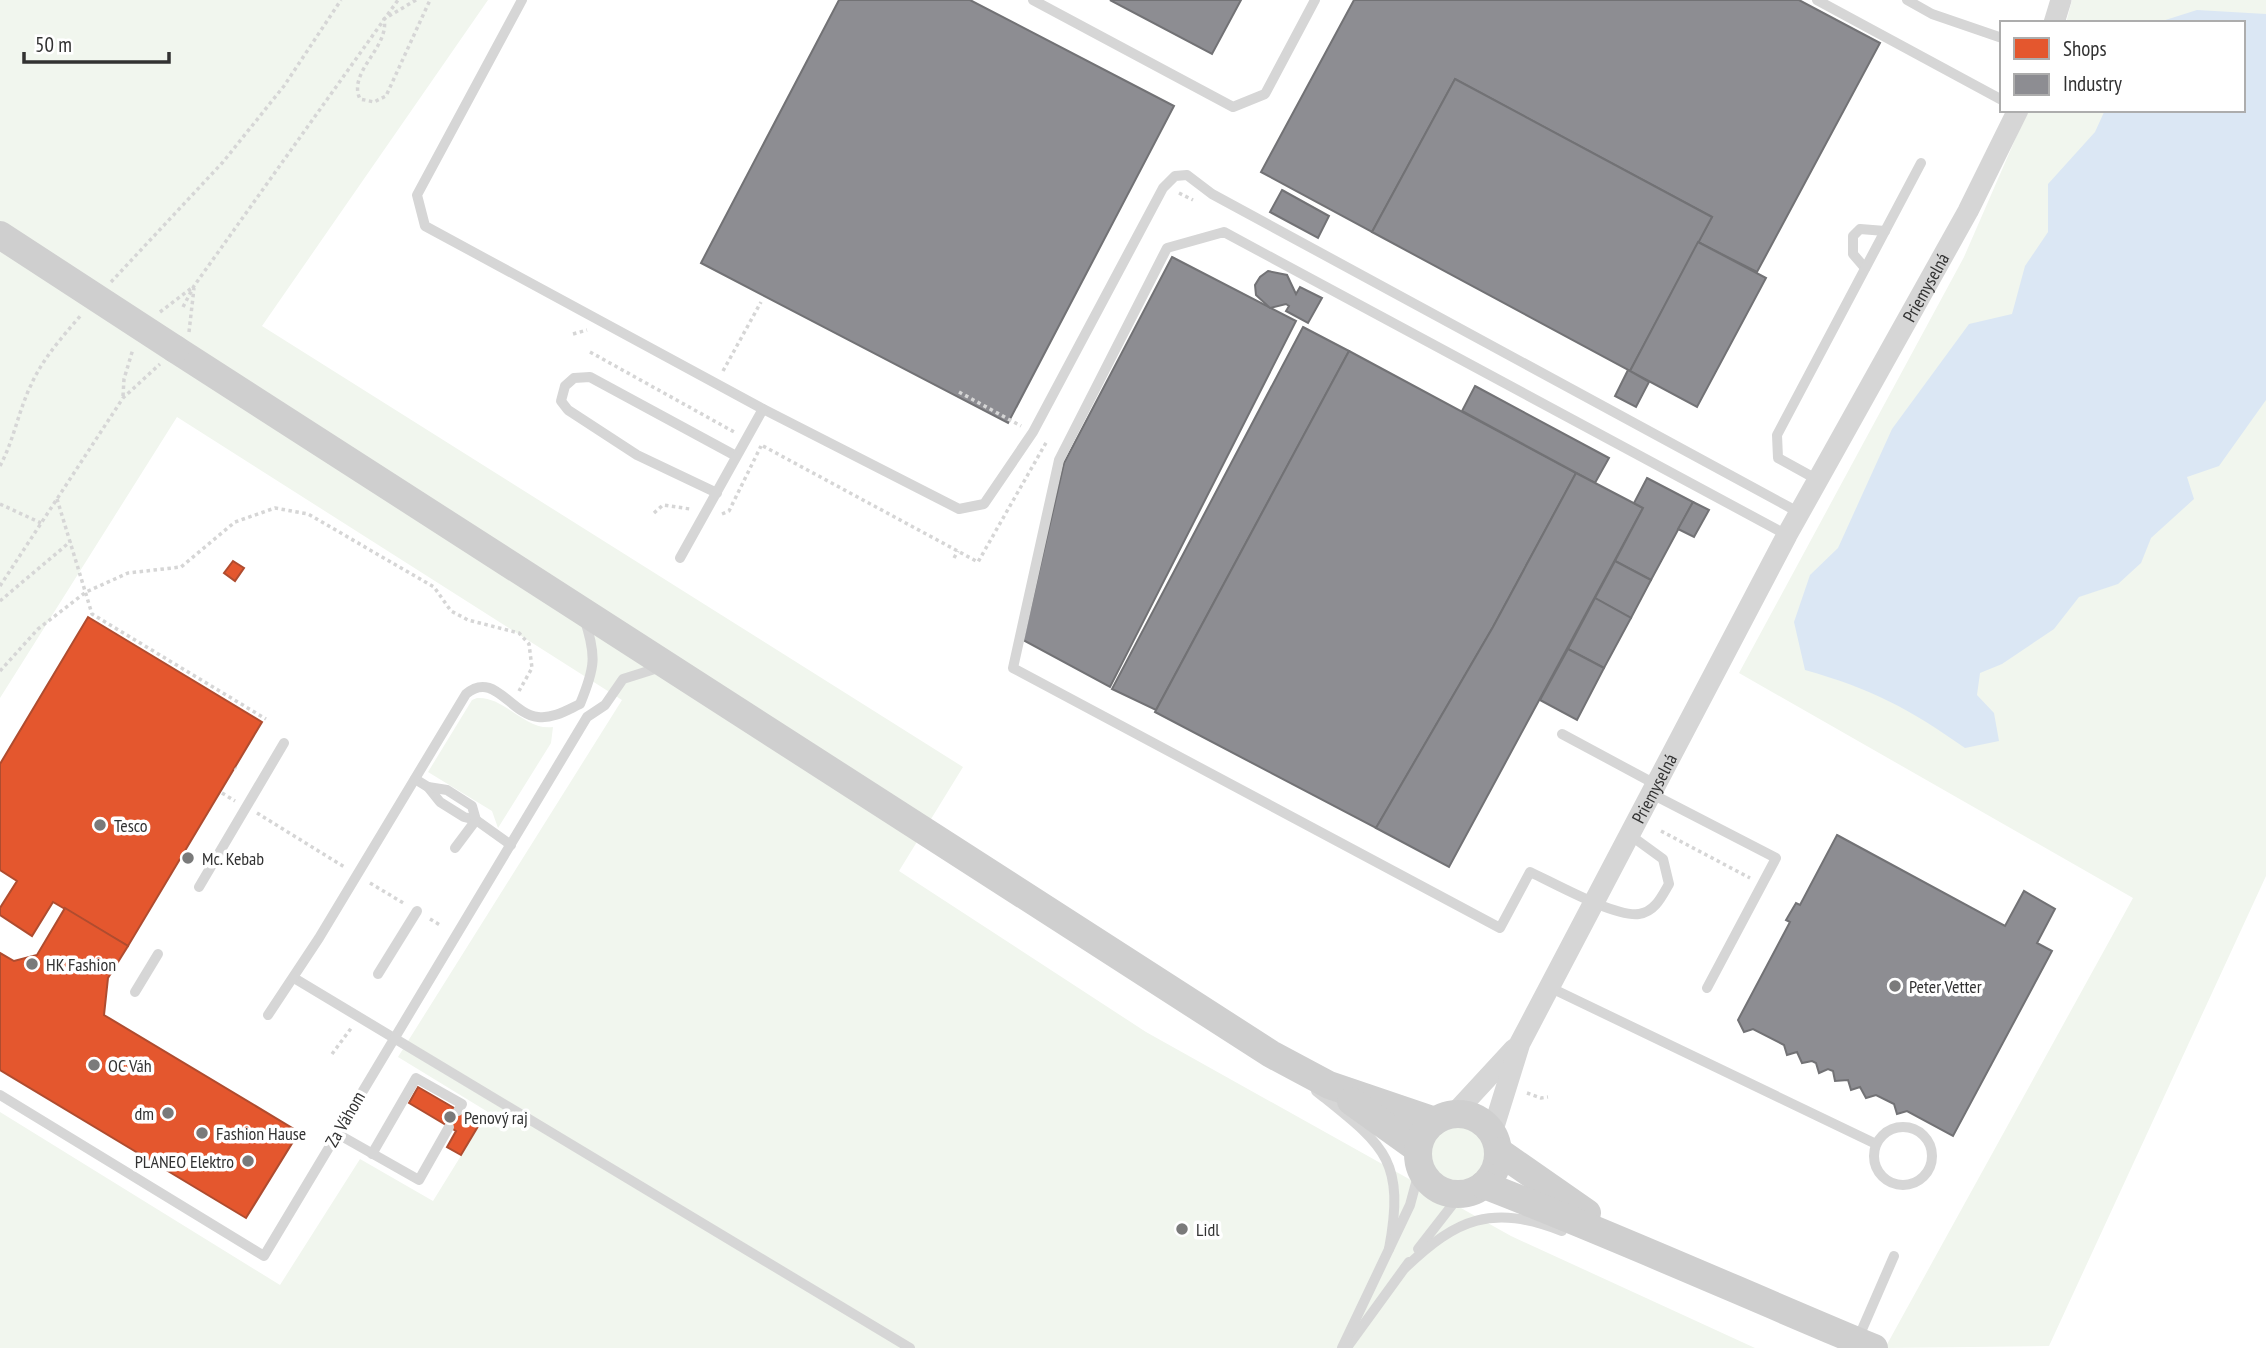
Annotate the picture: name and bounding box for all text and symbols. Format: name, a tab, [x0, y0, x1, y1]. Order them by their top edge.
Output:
scale bar	[24, 21, 170, 65]
legend	[2000, 21, 2245, 112]
text: 50 m	[35, 31, 72, 58]
text: Shops	[2063, 35, 2107, 62]
text: Industry	[2063, 70, 2122, 97]
street label: Priemyselná	[1897, 249, 1954, 326]
street label: Priemyselná	[1626, 750, 1682, 827]
place label: Tesco	[114, 814, 148, 837]
marker: Tesco	[92, 817, 108, 833]
place label: Mc. Kebab	[202, 847, 264, 870]
marker: Mc. Kebab	[180, 850, 196, 866]
place label: HK Fashion	[46, 953, 116, 976]
marker: HK Fashion	[24, 956, 40, 972]
place label: Peter Vetter	[1909, 975, 1982, 998]
marker: Peter Vetter	[1887, 978, 1903, 994]
place label: OC Váh	[108, 1054, 152, 1077]
marker: OC Váh	[86, 1057, 102, 1073]
street label: Za Váhom	[320, 1087, 370, 1151]
place label: dm	[134, 1102, 154, 1125]
marker: dm	[160, 1105, 176, 1121]
place label: Penový raj	[464, 1106, 528, 1129]
marker: Penový raj	[442, 1109, 458, 1125]
place label: Fashion Hause	[216, 1122, 306, 1145]
marker: Fashion Hause	[194, 1125, 210, 1141]
place label: PLANEO Elektro	[135, 1150, 234, 1173]
marker: PLANEO Elektro	[240, 1153, 256, 1169]
place label: Lidl	[1196, 1218, 1220, 1241]
marker: Lidl	[1174, 1221, 1190, 1237]

